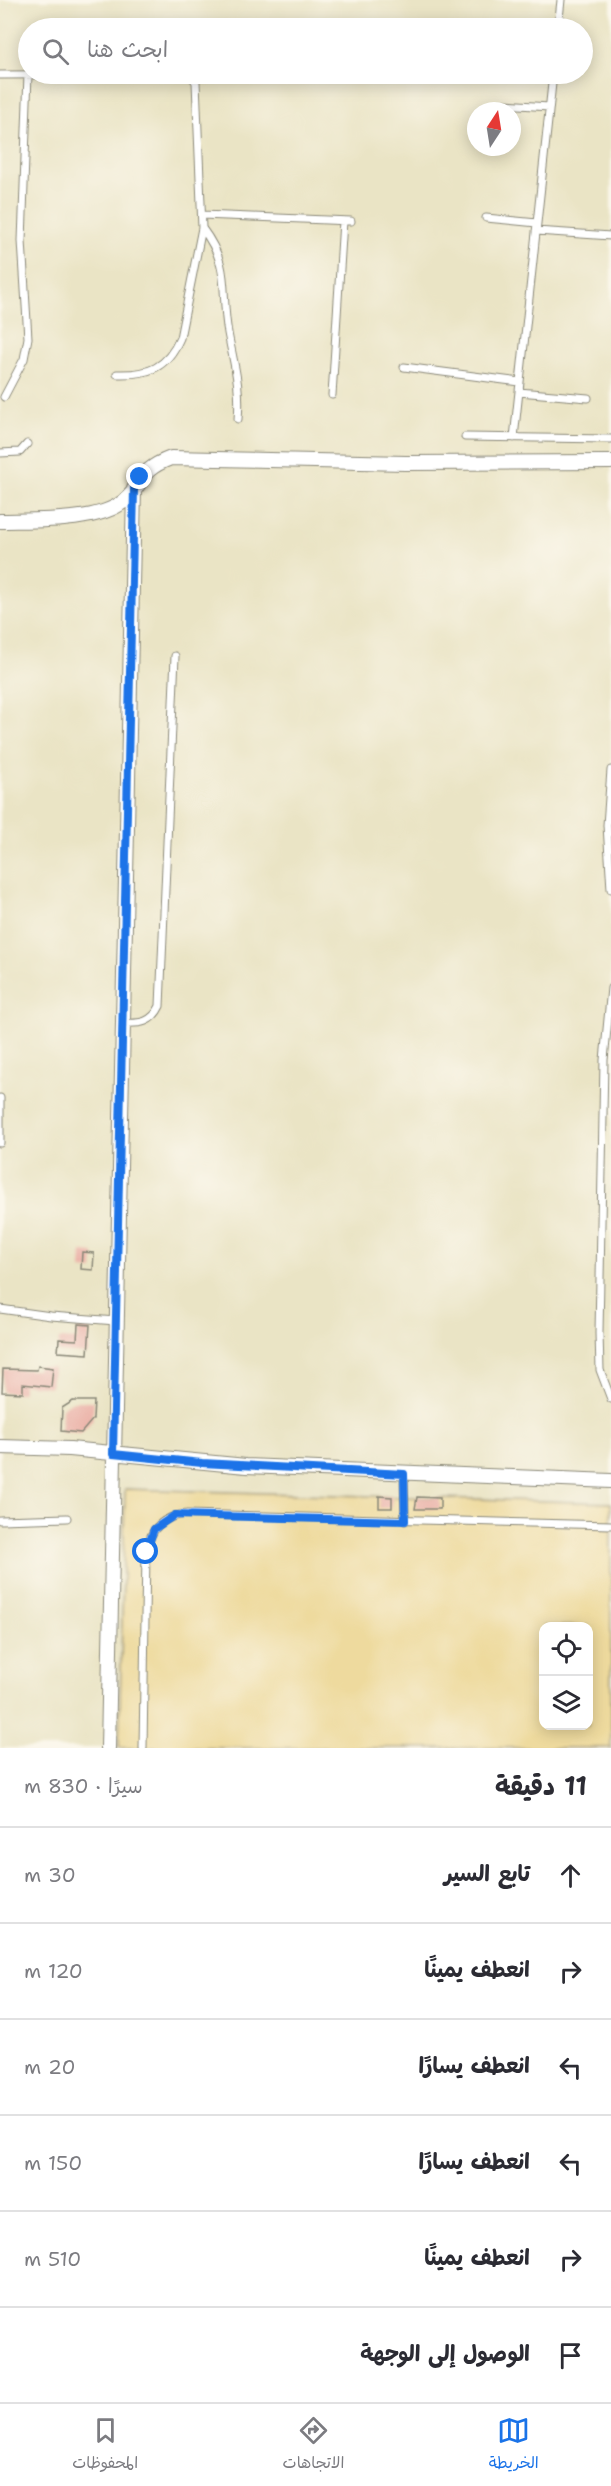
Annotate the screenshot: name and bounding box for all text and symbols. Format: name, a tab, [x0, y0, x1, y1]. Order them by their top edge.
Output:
search box	[18, 18, 593, 84]
icon: search	[39, 35, 72, 68]
text: ابحث هنا	[87, 35, 168, 64]
north arrow	[467, 102, 521, 156]
route end	[126, 463, 152, 489]
route start	[132, 1538, 158, 1564]
map controls	[539, 1622, 593, 1730]
button: locate	[539, 1622, 593, 1676]
button: layers	[539, 1676, 593, 1730]
text: 11 دقيقة	[495, 1768, 587, 1803]
text: سيرًا · 830 m	[24, 1773, 143, 1799]
text: تابع السير	[444, 1859, 530, 1888]
icon: ahead	[554, 1859, 587, 1892]
text: 30 m	[24, 1862, 76, 1888]
text: انعطف يمينًا	[424, 1955, 530, 1984]
icon: right	[554, 1955, 587, 1988]
text: 120 m	[24, 1958, 83, 1984]
text: انعطف يسارًا	[418, 2051, 530, 2080]
icon: left	[554, 2051, 587, 2084]
text: 20 m	[24, 2054, 75, 2080]
text: انعطف يسارًا	[418, 2147, 530, 2176]
icon: left	[554, 2147, 587, 2180]
text: 150 m	[24, 2150, 82, 2176]
text: انعطف يمينًا	[424, 2243, 530, 2272]
icon: right	[554, 2243, 587, 2276]
text: 510 m	[24, 2246, 81, 2272]
text: الوصول إلى الوجهة	[360, 2339, 530, 2368]
icon: arrive	[554, 2339, 587, 2372]
tab: المحفوظات	[72, 2414, 138, 2477]
tab: الاتجاهات	[283, 2414, 344, 2477]
tab: الخريطة	[489, 2414, 539, 2477]

